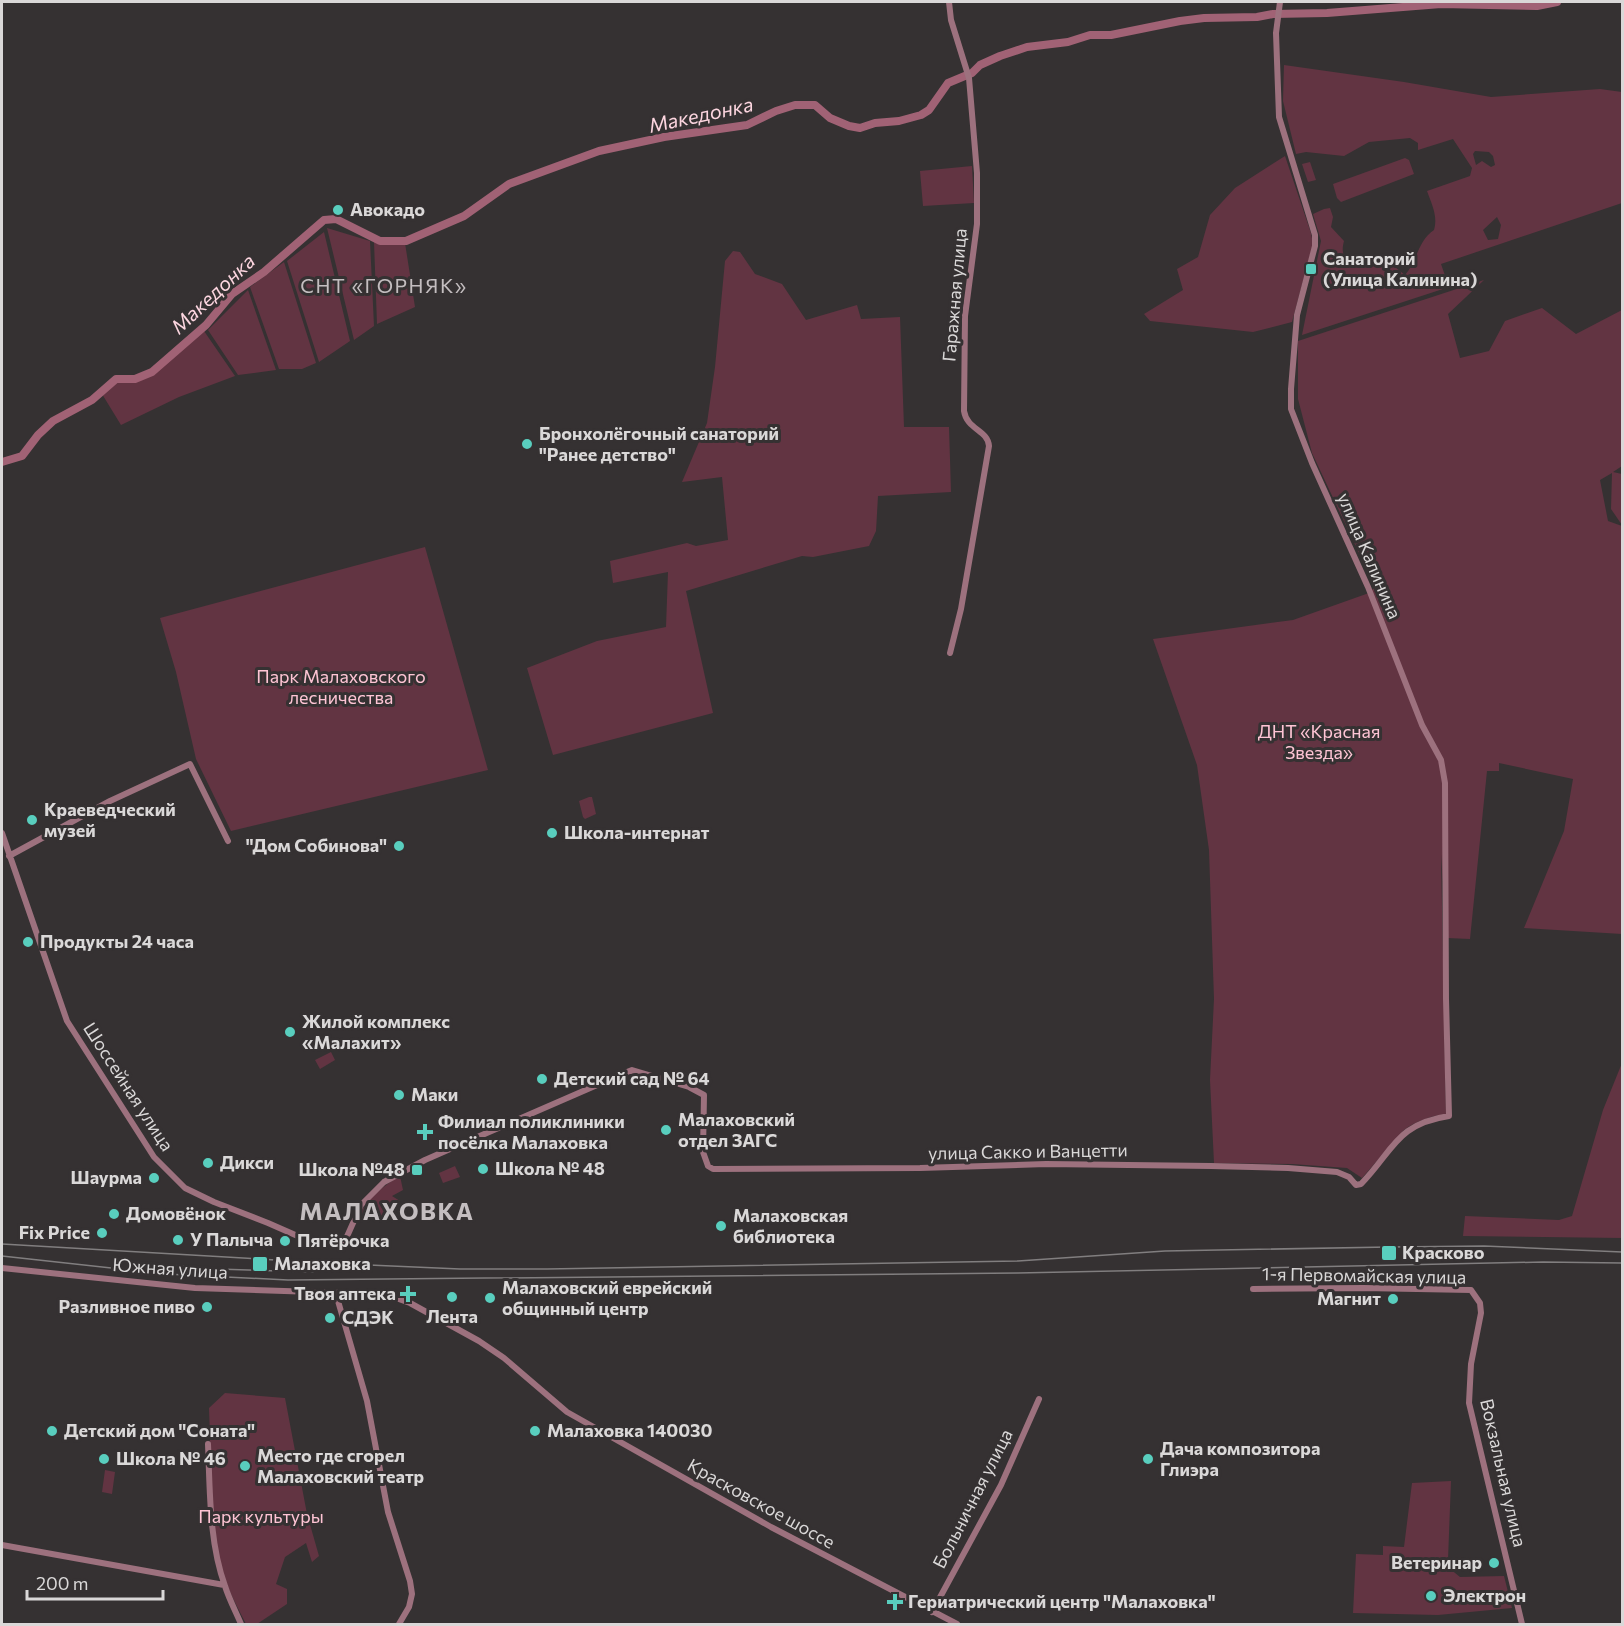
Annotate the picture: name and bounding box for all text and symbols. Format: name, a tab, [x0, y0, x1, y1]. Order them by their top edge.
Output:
water label: Македонка	[646, 91, 755, 137]
place label: Авокадо	[350, 198, 425, 220]
marker: Авокадо	[331, 203, 345, 217]
street label: Гаражная улица	[937, 227, 971, 363]
place label: Санаторий (Улица Калинина)	[1323, 247, 1477, 290]
water label: Македонка	[165, 248, 259, 338]
marker: Санаторий (Улица Калинина)	[1304, 262, 1318, 276]
district label: СНТ «ГОРНЯК»	[300, 273, 468, 297]
place label: Бронхолёгочный санаторий "Ранее детство"	[539, 422, 779, 465]
marker: Бронхолёгочный санаторий "Ранее детство"	[520, 437, 534, 451]
street label: улица Калинина	[1333, 489, 1406, 622]
park label: Парк Малаховского лесничества	[256, 665, 426, 708]
park label: ДНТ «Красная Звезда»	[1258, 720, 1380, 763]
place label: Краеведческий музей	[44, 798, 176, 841]
marker: Краеведческий музей	[25, 813, 39, 827]
place label: Школа-интернат	[564, 821, 710, 843]
marker: Школа-интернат	[545, 826, 559, 840]
place label: "Дом Собинова"	[246, 834, 387, 856]
marker: "Дом Собинова"	[392, 839, 406, 853]
place label: Продукты 24 часа	[40, 930, 194, 952]
marker: Продукты 24 часа	[21, 935, 35, 949]
place label: Жилой комплекс «Малахит»	[302, 1010, 450, 1053]
street label: Шоссейная улица	[79, 1018, 179, 1155]
marker: Жилой комплекс «Малахит»	[283, 1025, 297, 1039]
place label: Детский сад № 64	[554, 1067, 710, 1089]
marker: Детский сад № 64	[535, 1072, 549, 1086]
place label: Маки	[411, 1083, 458, 1105]
marker: Маки	[392, 1088, 406, 1102]
place label: Малаховский отдел ЗАГС	[678, 1108, 795, 1151]
place label: Филиал поликлиники посёлка Малаховка	[438, 1110, 625, 1153]
marker: Филиал поликлиники посёлка Малаховка	[416, 1123, 434, 1141]
marker: Малаховский отдел ЗАГС	[659, 1123, 673, 1137]
street label: улица Сакко и Ванцетти	[928, 1138, 1128, 1164]
place label: Дикси	[220, 1151, 274, 1173]
marker: Дикси	[201, 1156, 215, 1170]
place label: Школа № 48	[495, 1157, 605, 1179]
place label: Школа №48	[298, 1158, 405, 1180]
marker: Школа № 48	[476, 1162, 490, 1176]
marker: Школа №48	[410, 1163, 424, 1177]
place label: Шаурма	[71, 1166, 142, 1188]
marker: Шаурма	[147, 1171, 161, 1185]
district label: МАЛАХОВКА	[300, 1196, 474, 1225]
place label: Домовёнок	[126, 1202, 227, 1224]
place label: Малаховская библиотека	[733, 1204, 848, 1247]
marker: Домовёнок	[107, 1207, 121, 1221]
marker: Малаховская библиотека	[714, 1219, 728, 1233]
place label: Fix Price	[19, 1221, 90, 1243]
marker: Fix Price	[95, 1226, 109, 1240]
place label: У Палыча	[190, 1228, 273, 1250]
place label: Пятёрочка	[297, 1229, 389, 1251]
marker: У Палыча	[171, 1233, 185, 1247]
marker: Пятёрочка	[278, 1234, 292, 1248]
place label: Красково	[1402, 1241, 1485, 1263]
marker: Красково	[1380, 1244, 1398, 1262]
place label: Малаховка	[274, 1252, 371, 1274]
street label: Южная улица	[112, 1253, 228, 1283]
marker: Малаховка	[251, 1255, 269, 1273]
street label: 1-я Первомайская улица	[1262, 1262, 1466, 1288]
place label: Малаховский еврейский общинный центр	[502, 1276, 712, 1319]
place label: Твоя аптека	[294, 1282, 396, 1304]
marker: Твоя аптека	[401, 1287, 415, 1301]
place label: Магнит	[1317, 1287, 1381, 1309]
marker: Лента	[445, 1290, 459, 1304]
marker: Малаховский еврейский общинный центр	[483, 1291, 497, 1305]
marker: Магнит	[1386, 1292, 1400, 1306]
place label: Разливное пиво	[58, 1295, 195, 1317]
marker: Разливное пиво	[200, 1300, 214, 1314]
place label: Лента	[426, 1305, 478, 1327]
place label: СДЭК	[342, 1306, 394, 1328]
marker: СДЭК	[323, 1311, 337, 1325]
street label: Вокзальная улица	[1476, 1397, 1532, 1549]
place label: Детский дом "Соната"	[64, 1419, 255, 1441]
place label: Малаховка 140030	[547, 1419, 713, 1441]
marker: Детский дом "Соната"	[45, 1424, 59, 1438]
marker: Малаховка 140030	[528, 1424, 542, 1438]
street label: Больничная улица	[927, 1425, 1017, 1572]
place label: Дача композитора Глиэра	[1160, 1437, 1320, 1480]
place label: Место где сгорел Малаховский театр	[257, 1444, 424, 1487]
place label: Школа № 46	[116, 1447, 226, 1469]
marker: Школа № 46	[97, 1452, 111, 1466]
marker: Дача композитора Глиэра	[1141, 1452, 1155, 1466]
street label: Красковское шоссе	[684, 1453, 839, 1553]
marker: Место где сгорел Малаховский театр	[238, 1459, 252, 1473]
park label: Парк культуры	[198, 1505, 324, 1527]
place label: Ветеринар	[1391, 1551, 1482, 1573]
marker: Ветеринар	[1487, 1556, 1501, 1570]
scale bar	[27, 1563, 164, 1601]
text: 200 m	[36, 1572, 89, 1594]
place label: Электрон	[1443, 1584, 1526, 1606]
marker: Электрон	[1424, 1589, 1438, 1603]
place label: Гериатрический центр "Малаховка"	[908, 1590, 1216, 1612]
marker: Гериатрический центр "Малаховка"	[886, 1593, 904, 1611]

